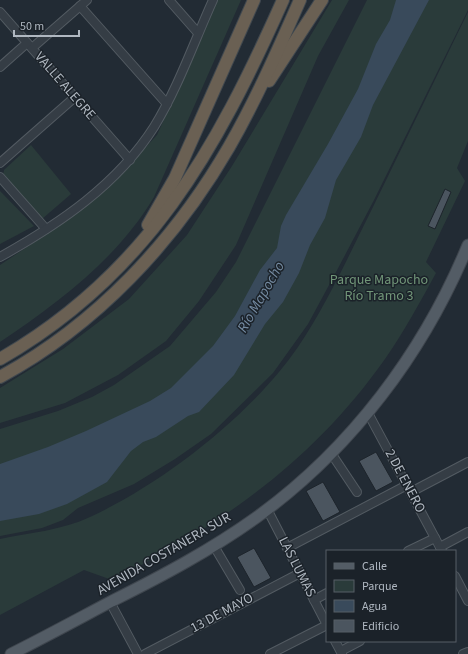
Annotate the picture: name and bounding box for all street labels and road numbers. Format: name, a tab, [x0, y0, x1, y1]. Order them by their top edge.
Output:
street label: VALLE ALEGRE	[30, 48, 100, 124]
street label: 2 DE ENERO	[380, 446, 430, 516]
street label: AVENIDA COSTANERA SUR	[93, 507, 235, 601]
street label: LAS LUMAS	[273, 533, 321, 601]
street label: 13 DE MAYO	[187, 588, 257, 638]

